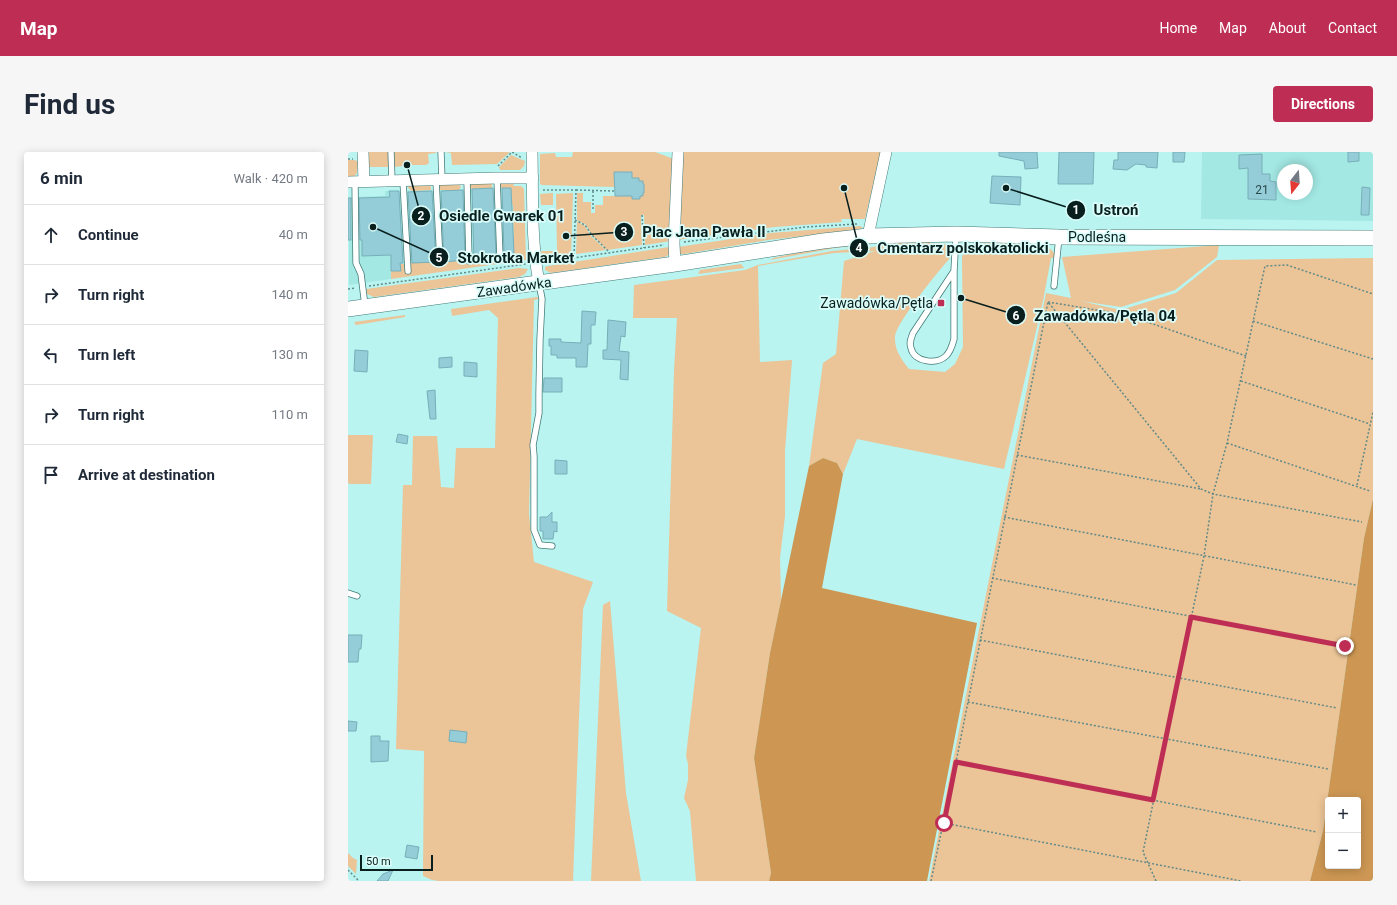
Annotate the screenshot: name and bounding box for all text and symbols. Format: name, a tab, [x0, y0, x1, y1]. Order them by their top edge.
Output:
text: Map	[20, 17, 58, 40]
text: Home	[1159, 20, 1197, 36]
text: Map	[1219, 20, 1247, 36]
text: About	[1269, 20, 1306, 36]
text: Contact	[1328, 20, 1377, 36]
button: Directions	[1273, 86, 1373, 122]
text: Find us	[24, 88, 115, 121]
north arrow	[1277, 164, 1313, 200]
text: 6 min	[40, 168, 83, 188]
text: Walk · 420 m	[233, 171, 308, 186]
house number: 21	[1255, 183, 1269, 197]
callout: Ustroń	[1066, 196, 1147, 223]
text: Ustroń	[1094, 201, 1138, 219]
callout: Osiedle Gwarek 01	[411, 202, 573, 229]
text: 1	[1073, 203, 1079, 217]
text: Osiedle Gwarek 01	[439, 207, 565, 225]
text: 2	[418, 209, 425, 223]
callout: Plac Jana Pawła II	[614, 219, 774, 246]
text: Plac Jana Pawła II	[642, 223, 766, 241]
icon: ahead	[40, 224, 62, 246]
text: 3	[621, 225, 628, 239]
text: Continue	[78, 226, 139, 244]
text: 40 m	[279, 227, 308, 242]
street label: Podleśna	[1068, 229, 1126, 245]
callout: Cmentarz polskokatolicki	[849, 234, 1057, 261]
text: Cmentarz polskokatolicki	[877, 239, 1049, 257]
text: 4	[856, 241, 863, 255]
callout: Stokrotka Market	[429, 244, 582, 271]
text: Stokrotka Market	[458, 249, 574, 267]
text: 5	[436, 251, 443, 265]
street label: Zawadówka	[476, 274, 552, 300]
icon: right	[40, 284, 62, 306]
text: Turn right	[78, 286, 144, 304]
text: 140 m	[271, 287, 308, 302]
place label: Zawadówka/Pętla	[820, 295, 933, 311]
marker: Zawadówka/Pętla	[936, 298, 946, 308]
callout: Zawadówka/Pętla 04	[1006, 302, 1184, 329]
text: Zawadówka/Pętla 04	[1034, 307, 1176, 325]
text: 6	[1013, 309, 1020, 323]
icon: left	[40, 344, 62, 366]
text: Turn left	[78, 346, 135, 364]
text: 130 m	[271, 347, 308, 362]
icon: right	[40, 404, 62, 426]
text: Turn right	[78, 406, 144, 424]
text: 110 m	[271, 407, 308, 422]
icon: arrive	[40, 464, 62, 486]
text: Arrive at destination	[78, 466, 215, 484]
route end	[1336, 637, 1354, 655]
map controls	[1325, 797, 1361, 869]
button: +	[1325, 797, 1361, 833]
route start	[935, 814, 953, 832]
button: −	[1325, 833, 1361, 869]
scale bar	[360, 853, 433, 872]
text: 50 m	[366, 855, 391, 868]

